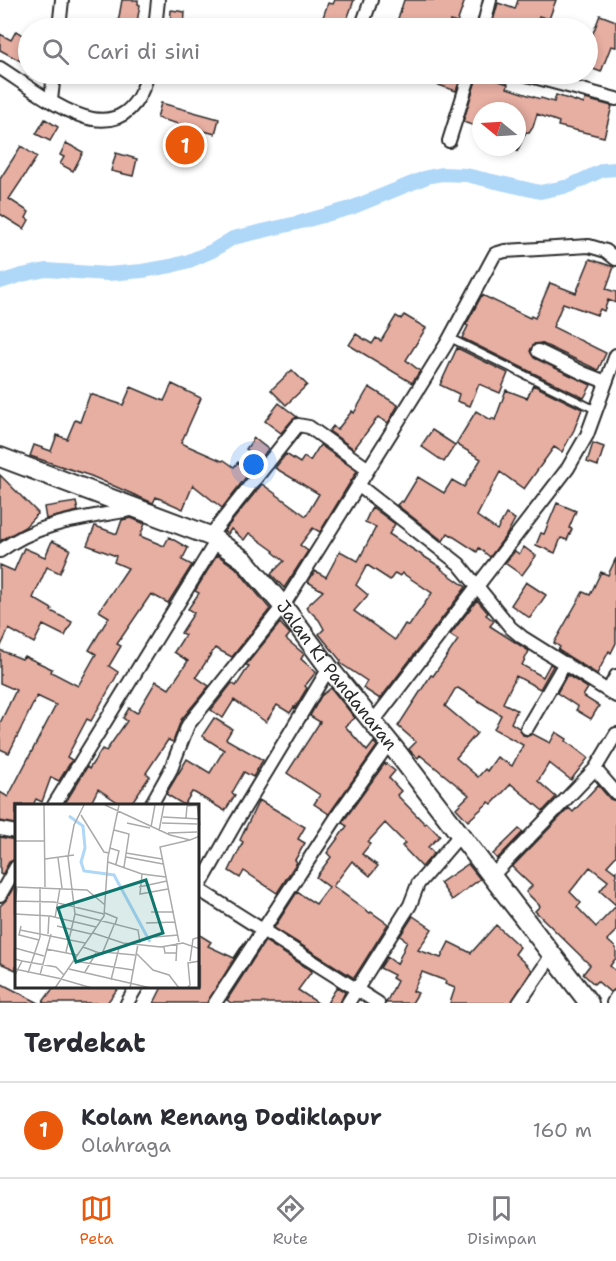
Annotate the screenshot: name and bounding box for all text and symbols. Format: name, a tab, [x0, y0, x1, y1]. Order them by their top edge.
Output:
search box	[18, 18, 598, 84]
icon: search	[39, 35, 72, 68]
text: Cari di sini	[87, 37, 200, 66]
north arrow	[472, 102, 526, 156]
pin: 1	[166, 122, 204, 168]
your location	[239, 450, 268, 479]
street label: Jalan Ki Pandanaran	[271, 595, 403, 755]
inset map	[15, 804, 200, 988]
text: Terdekat	[24, 1025, 146, 1060]
text: Kolam Renang Dodiklapur	[81, 1103, 382, 1132]
text: 1	[39, 1117, 48, 1143]
text: 160 m	[533, 1117, 592, 1143]
text: Olahraga	[81, 1132, 171, 1158]
tab: Peta	[80, 1192, 114, 1249]
tab: Rute	[273, 1192, 308, 1249]
tab: Disimpan	[467, 1192, 536, 1249]

